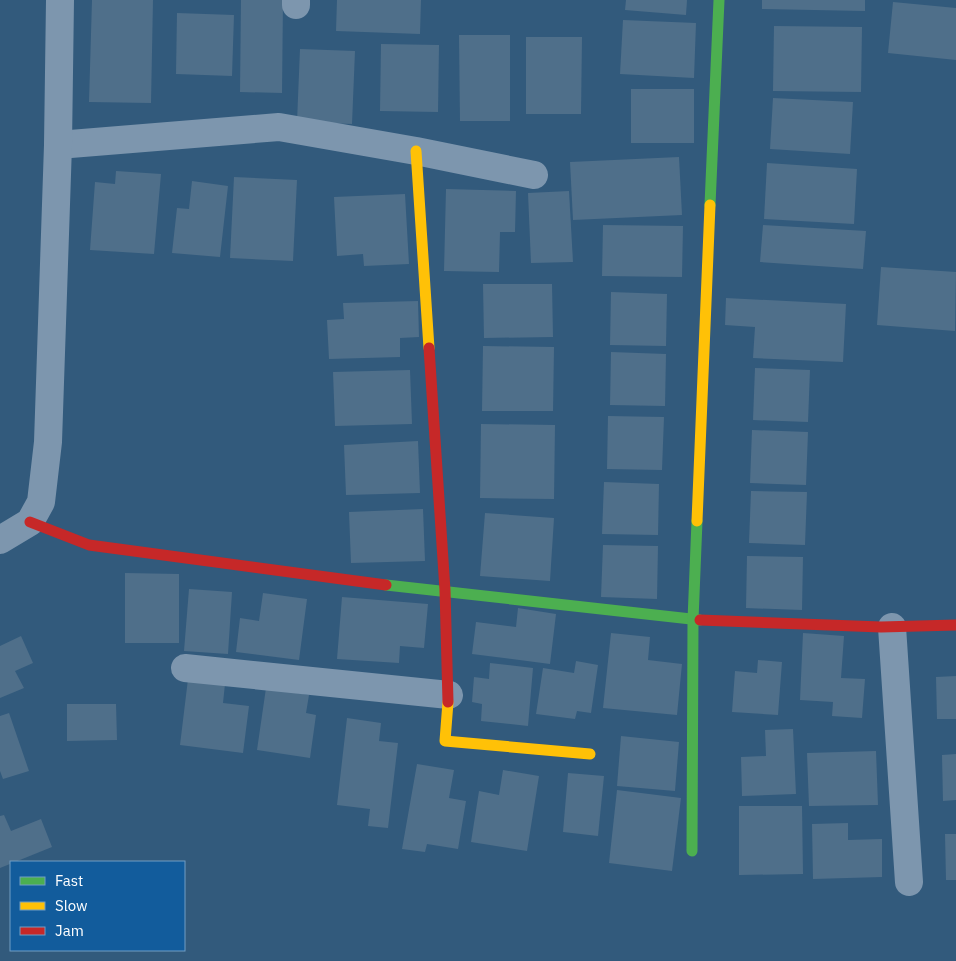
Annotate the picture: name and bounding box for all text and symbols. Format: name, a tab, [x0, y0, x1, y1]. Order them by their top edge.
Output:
legend	[10, 861, 185, 951]
text: Fast	[55, 871, 83, 890]
text: Slow	[55, 896, 88, 915]
text: Jam	[55, 921, 84, 940]

